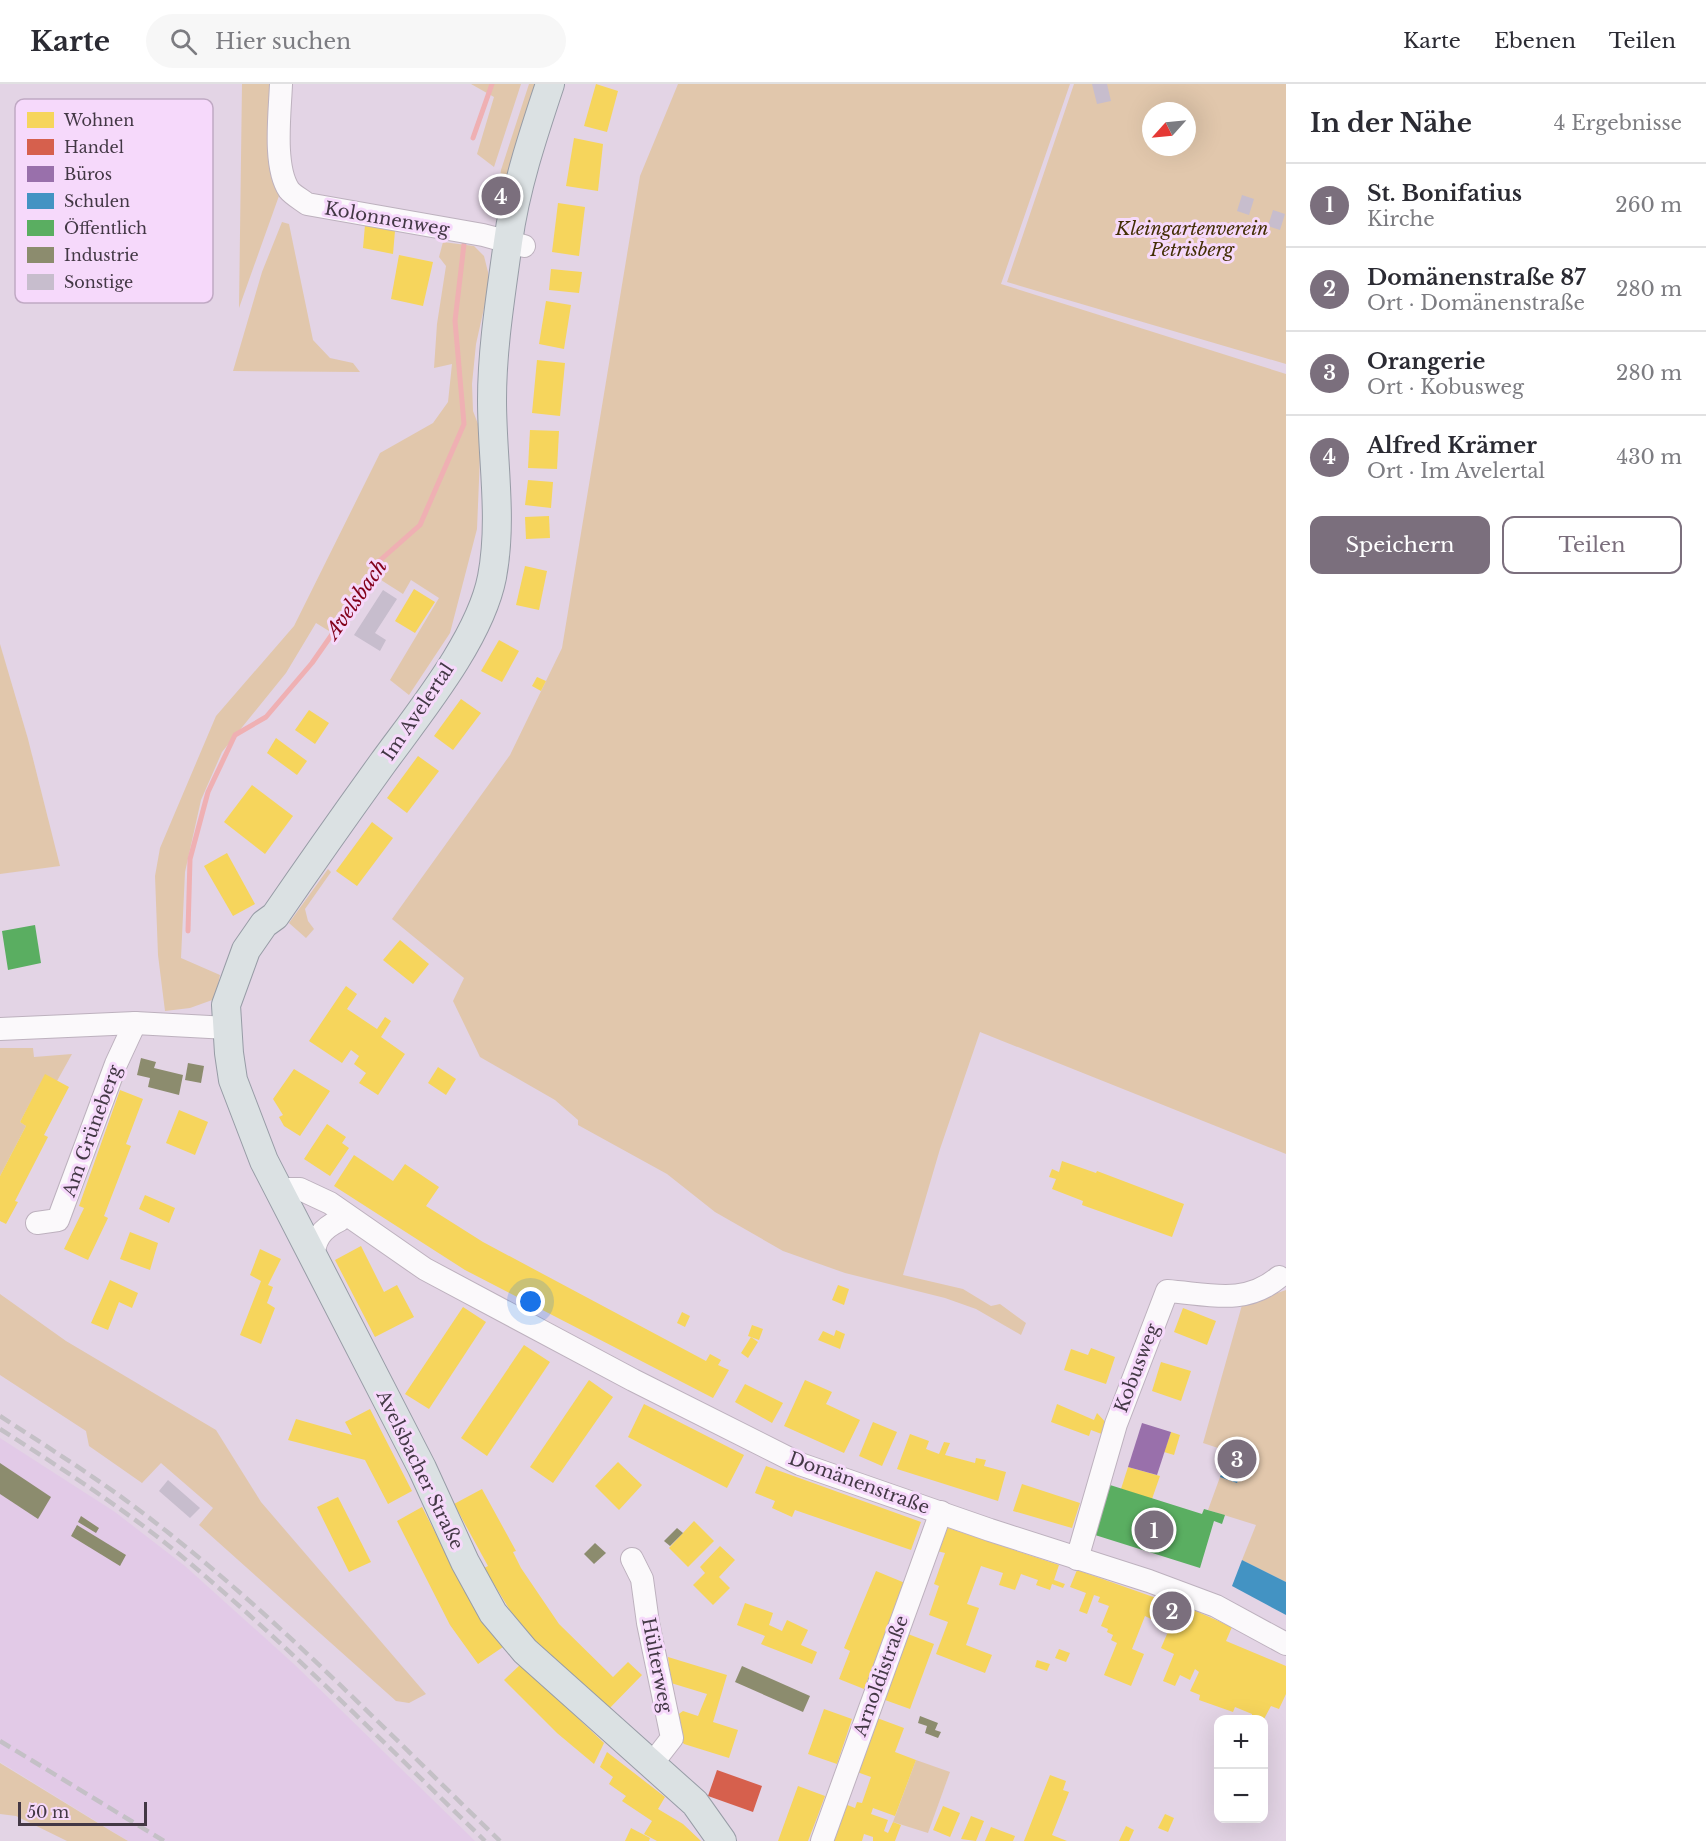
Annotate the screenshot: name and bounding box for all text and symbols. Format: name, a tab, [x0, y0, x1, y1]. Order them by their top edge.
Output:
search box	[146, 14, 566, 68]
text: Karte	[30, 24, 110, 59]
icon: search	[167, 25, 200, 58]
text: Hier suchen	[215, 28, 351, 55]
text: Karte	[1403, 28, 1461, 54]
text: Ebenen	[1494, 28, 1576, 54]
text: Teilen	[1609, 28, 1676, 54]
legend	[15, 99, 213, 303]
north arrow	[1142, 102, 1196, 156]
text: In der Nähe	[1310, 107, 1472, 139]
text: Wohnen	[63, 110, 134, 130]
text: 4 Ergebnisse	[1554, 111, 1682, 135]
text: Handel	[64, 137, 124, 157]
text: Büros	[64, 164, 112, 184]
pin: 4	[482, 174, 520, 218]
text: St. Bonifatius	[1367, 180, 1522, 207]
text: Schulen	[64, 191, 130, 211]
text: 1	[1325, 193, 1334, 217]
text: 260 m	[1615, 193, 1682, 217]
street label: Kolonnenweg	[323, 197, 451, 241]
text: Kirche	[1367, 207, 1435, 231]
text: Öffentlich	[64, 218, 147, 238]
park label: Kleingartenverein Petrisberg	[1115, 218, 1268, 261]
text: Industrie	[64, 245, 139, 265]
text: Domänenstraße 87	[1367, 264, 1585, 291]
text: Sonstige	[64, 272, 133, 292]
text: 2	[1323, 277, 1336, 301]
text: 280 m	[1616, 277, 1682, 301]
text: Ort · Domänenstraße	[1367, 291, 1585, 315]
text: Orangerie	[1367, 348, 1485, 375]
text: 3	[1323, 361, 1336, 385]
text: 280 m	[1616, 361, 1682, 385]
text: Ort · Kobusweg	[1367, 375, 1524, 399]
text: Alfred Krämer	[1367, 432, 1537, 459]
text: 4	[1323, 445, 1336, 469]
text: 430 m	[1617, 445, 1682, 469]
text: Ort · Im Avelertal	[1367, 459, 1545, 483]
button: Speichern	[1310, 516, 1490, 574]
button: Teilen	[1502, 516, 1682, 574]
water label: Avelsbach	[318, 555, 392, 645]
street label: Im Avelertal	[377, 659, 459, 765]
street label: Am Grüneberg	[58, 1062, 126, 1201]
your location	[516, 1287, 545, 1316]
street label: Kobusweg	[1110, 1320, 1164, 1415]
street label: Avelsbacher Straße	[371, 1386, 468, 1553]
pin: 3	[1218, 1436, 1256, 1482]
street label: Domänenstraße	[786, 1447, 932, 1519]
pin: 1	[1134, 1508, 1174, 1552]
pin: 2	[1152, 1588, 1192, 1634]
street label: Arnoldistraße	[849, 1613, 913, 1740]
street label: Hülterweg	[637, 1616, 677, 1714]
map controls	[1214, 1715, 1268, 1823]
button: +	[1214, 1715, 1268, 1769]
button: −	[1214, 1769, 1268, 1823]
scale bar	[18, 1799, 147, 1826]
text: 50 m	[27, 1802, 69, 1822]

